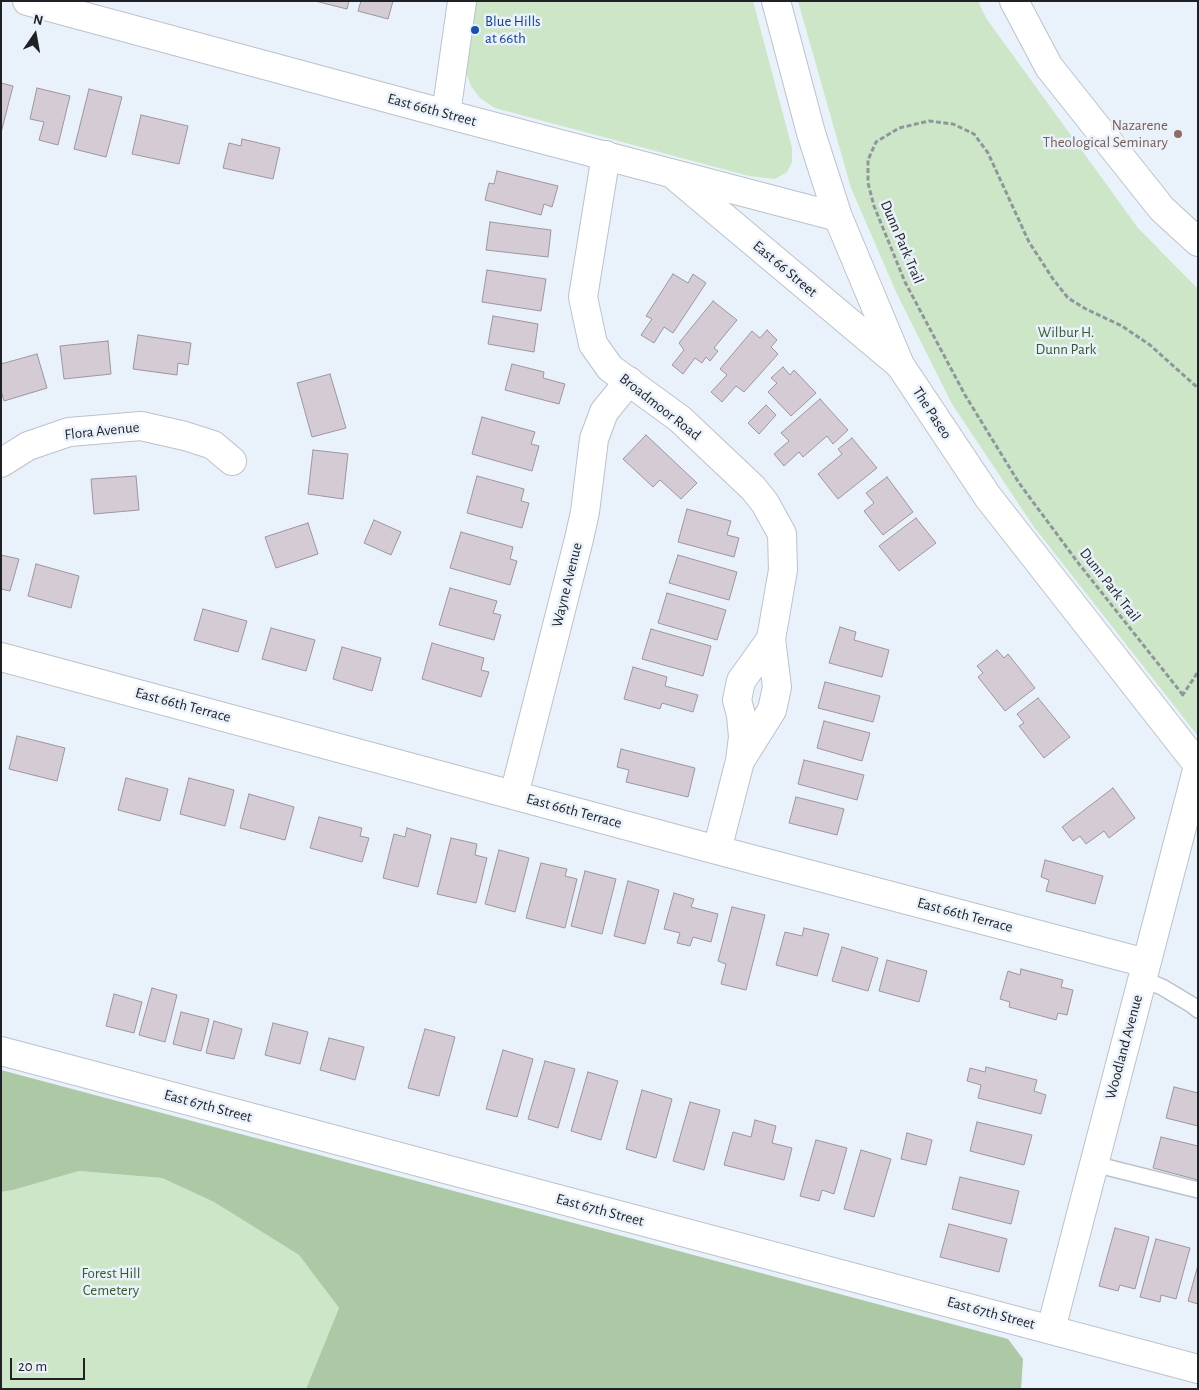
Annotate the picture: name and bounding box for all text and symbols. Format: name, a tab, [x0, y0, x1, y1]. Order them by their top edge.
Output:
north arrow	[10, 10, 60, 60]
text: N	[32, 12, 44, 28]
place label: Blue Hills at 66th	[485, 12, 541, 47]
marker: Blue Hills at 66th	[469, 24, 481, 36]
street label: East 66th Street	[386, 90, 478, 130]
place label: Nazarene Theological Seminary	[1043, 116, 1168, 151]
marker: Nazarene Theological Seminary	[1172, 128, 1184, 140]
street label: Dunn Park Trail	[876, 198, 928, 286]
street label: East 66 Street	[749, 237, 821, 301]
park label: Wilbur H. Dunn Park	[1036, 323, 1096, 358]
street label: Broadmoor Road	[616, 370, 704, 444]
street label: The Paseo	[909, 384, 955, 442]
street label: Flora Avenue	[64, 418, 140, 444]
street label: Wayne Avenue	[548, 541, 586, 629]
street label: Dunn Park Trail	[1076, 545, 1144, 625]
street label: East 66th Terrace	[133, 684, 233, 726]
street label: East 66th Terrace	[524, 790, 624, 832]
street label: East 66th Terrace	[915, 894, 1015, 936]
street label: Woodland Avenue	[1101, 993, 1147, 1101]
street label: East 67th Street	[162, 1086, 254, 1126]
street label: East 67th Street	[554, 1190, 646, 1230]
park label: Forest Hill Cemetery	[81, 1264, 141, 1299]
street label: East 67th Street	[945, 1293, 1037, 1333]
scale bar	[12, 1348, 88, 1380]
text: 20 m	[18, 1359, 47, 1374]

